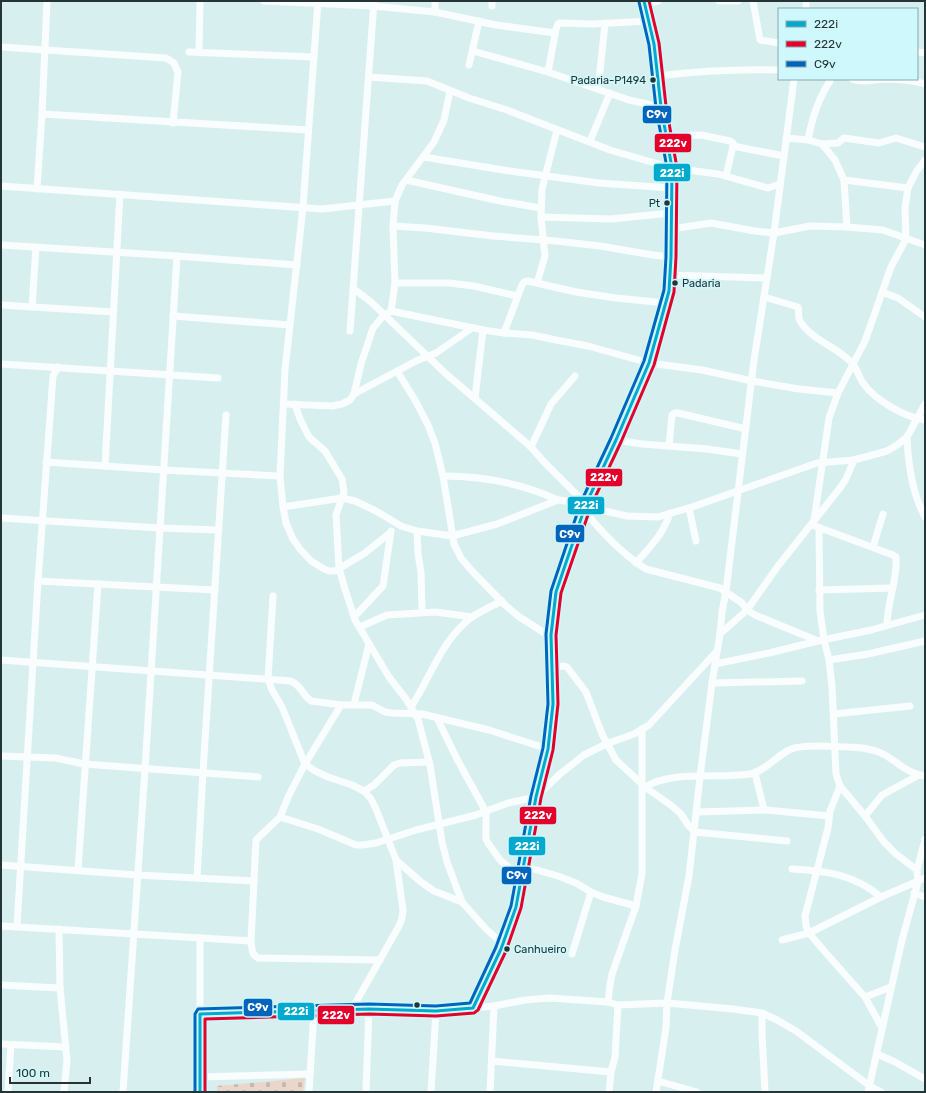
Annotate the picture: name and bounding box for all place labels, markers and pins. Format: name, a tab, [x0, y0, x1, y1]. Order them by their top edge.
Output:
place label: Padaria-P1494	[570, 74, 646, 87]
marker: Padaria-P1494	[648, 75, 658, 85]
place label: Pt	[649, 197, 661, 210]
marker: Pt	[662, 198, 672, 208]
place label: Padaria	[682, 277, 721, 290]
marker: Padaria	[670, 278, 680, 288]
place label: Canhueiro	[514, 943, 567, 956]
marker: Canhueiro	[502, 944, 512, 954]
unlabelled marker	[412, 1000, 422, 1010]

